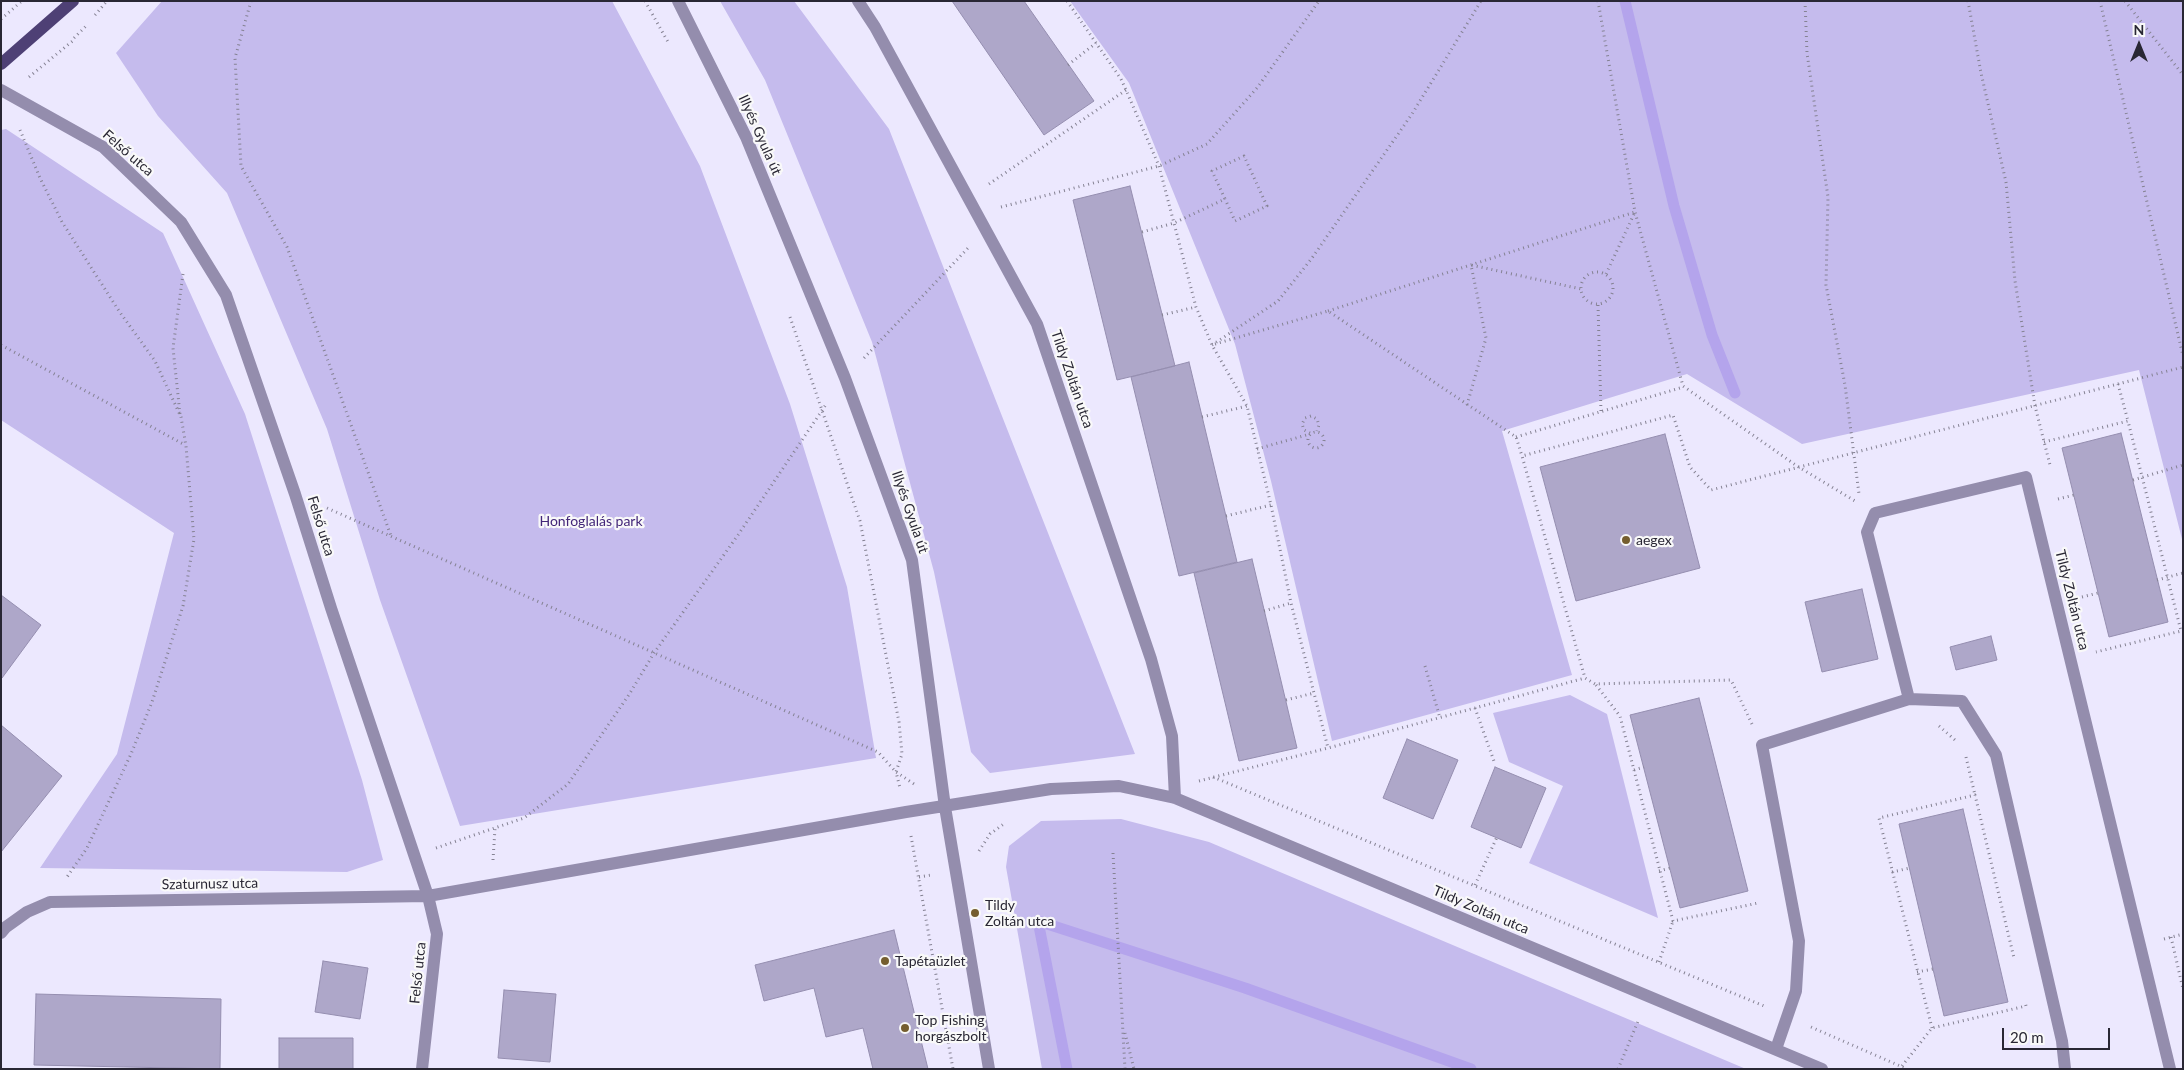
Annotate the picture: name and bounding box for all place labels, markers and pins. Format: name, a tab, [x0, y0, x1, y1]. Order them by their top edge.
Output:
place label: aegex	[1636, 532, 1672, 548]
marker: aegex	[1620, 534, 1632, 546]
place label: Tildy Zoltán utca	[985, 897, 1054, 930]
marker: Tildy Zoltán utca	[969, 907, 981, 919]
place label: Tapétaüzlet	[895, 953, 966, 969]
marker: Tapétaüzlet	[879, 955, 891, 967]
place label: Top Fishing horgászbolt	[915, 1012, 986, 1044]
marker: Top Fishing horgászbolt	[899, 1022, 911, 1034]

